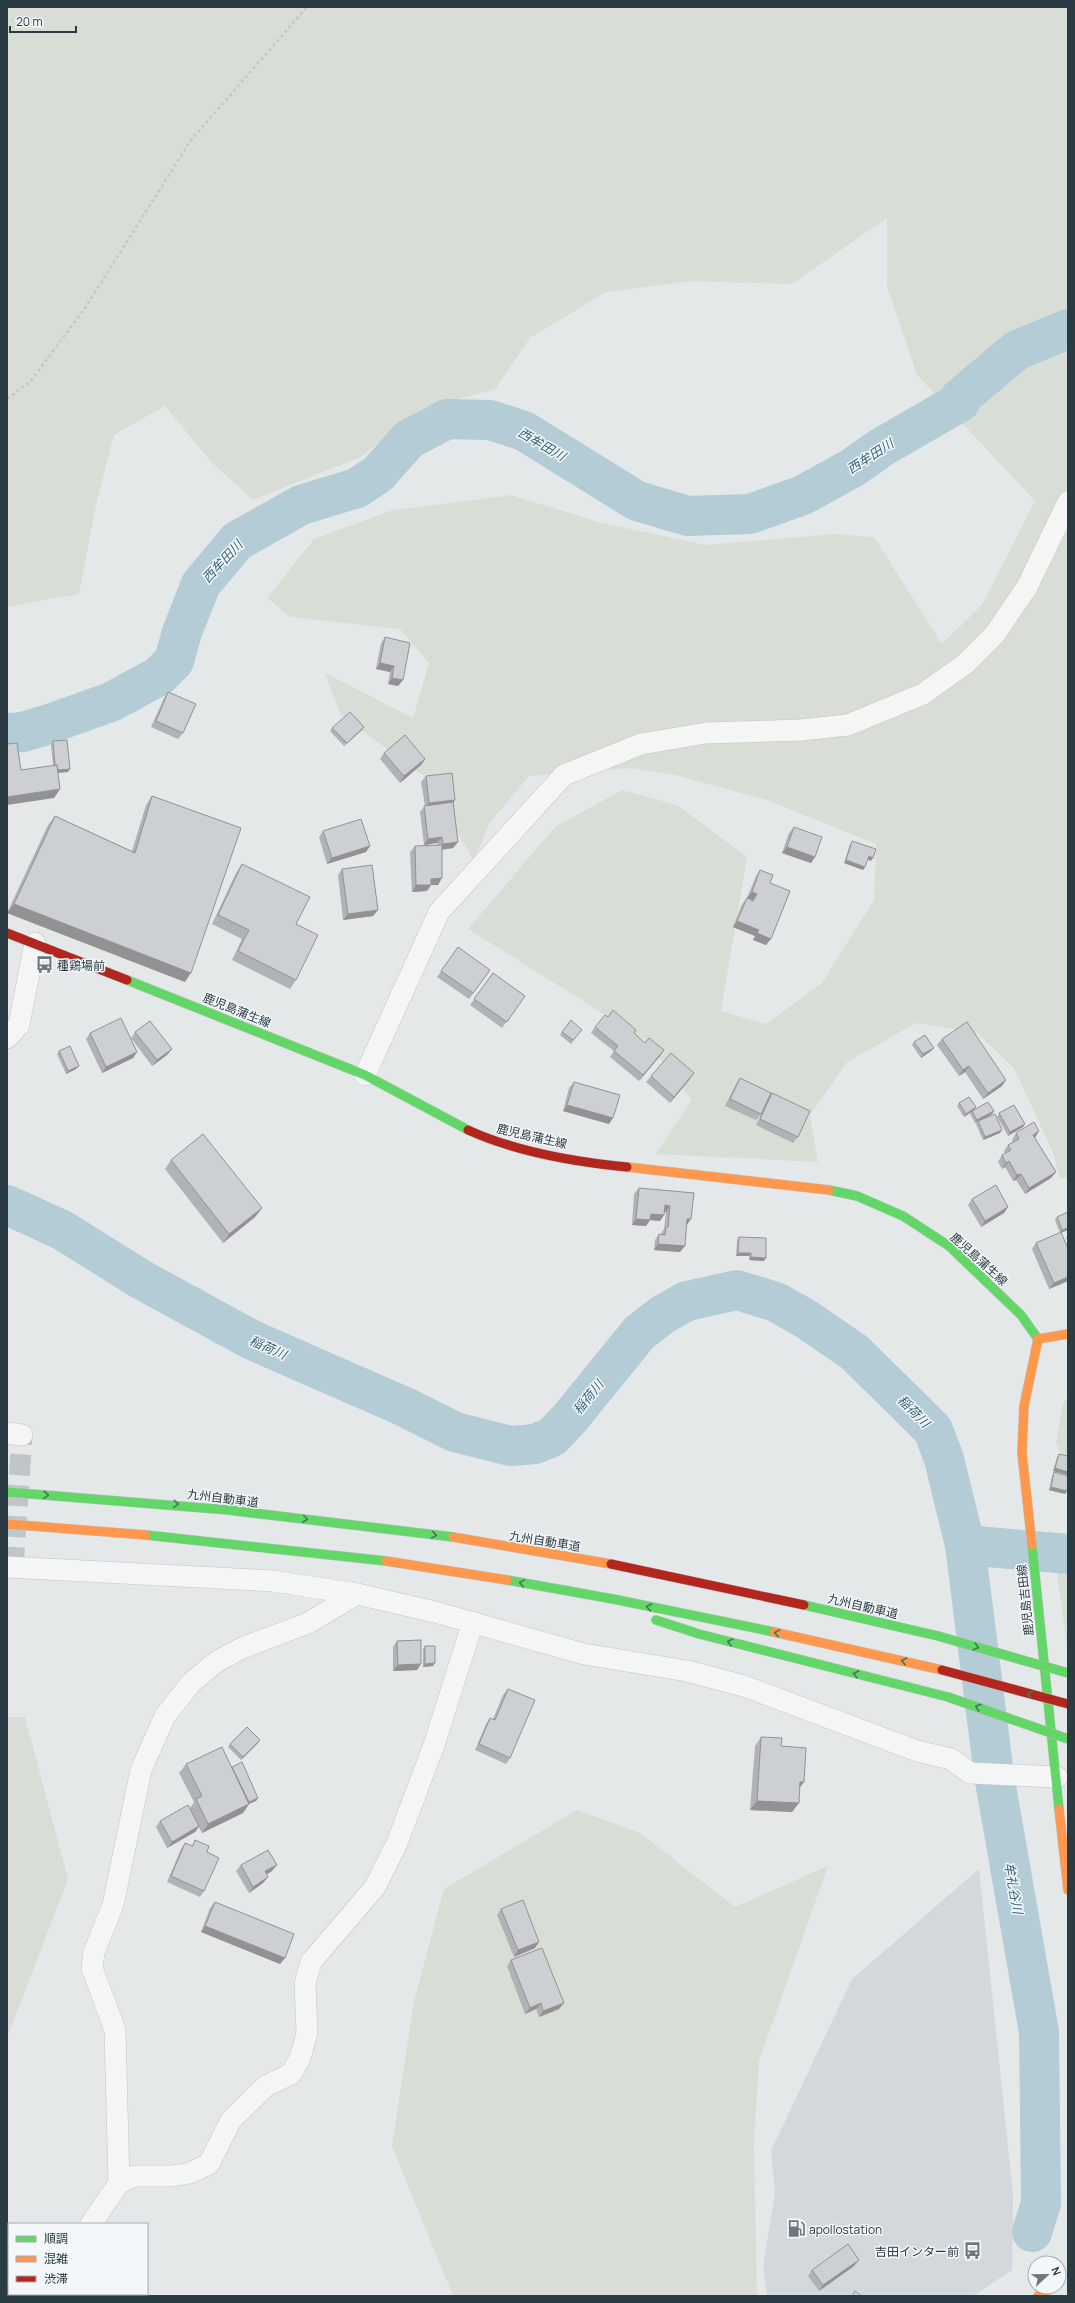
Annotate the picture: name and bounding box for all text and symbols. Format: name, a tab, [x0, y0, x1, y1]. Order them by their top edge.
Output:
scale bar	[10, 8, 76, 34]
text: 20 m	[16, 13, 43, 30]
water label: 西牟田川	[515, 423, 571, 466]
water label: 西牟田川	[843, 433, 898, 478]
water label: 西牟田川	[198, 534, 248, 586]
bus stop icon: 種鶏場前	[34, 955, 54, 975]
place label: 種鶏場前	[57, 957, 105, 974]
street label: 鹿児島蒲生線	[200, 989, 274, 1031]
street label: 鹿児島蒲生線	[495, 1120, 569, 1152]
street label: 鹿児島蒲生線	[947, 1229, 1011, 1289]
water label: 稲荷川	[247, 1331, 291, 1364]
water label: 稲荷川	[569, 1375, 609, 1418]
water label: 稲荷川	[894, 1391, 936, 1433]
street label: 九州自動車道	[186, 1485, 260, 1511]
one-way arrow	[43, 1491, 49, 1500]
one-way arrow	[173, 1500, 179, 1509]
one-way arrow	[302, 1514, 308, 1523]
street label: 九州自動車道	[508, 1527, 582, 1555]
one-way arrow	[431, 1530, 437, 1539]
street label: 鹿児島吉田線	[1013, 1563, 1037, 1637]
one-way arrow	[519, 1579, 525, 1587]
street label: 九州自動車道	[826, 1590, 900, 1622]
one-way arrow	[646, 1603, 653, 1611]
one-way arrow	[774, 1629, 780, 1637]
one-way arrow	[727, 1638, 734, 1647]
one-way arrow	[972, 1642, 979, 1651]
one-way arrow	[901, 1657, 908, 1666]
one-way arrow	[853, 1670, 859, 1678]
one-way arrow	[1027, 1690, 1034, 1698]
one-way arrow	[975, 1704, 982, 1712]
water label: 牟礼谷川	[1001, 1861, 1028, 1917]
fuel station icon: apollostation	[786, 2219, 806, 2239]
place label: apollostation	[809, 2221, 882, 2238]
legend	[8, 2223, 148, 2295]
text: 順調	[44, 2230, 68, 2247]
bus stop icon: 吉田インター前	[962, 2241, 982, 2261]
place label: 吉田インター前	[875, 2243, 959, 2260]
text: 混雑	[44, 2250, 68, 2267]
north arrow	[1027, 2255, 1067, 2295]
text: N	[1048, 2265, 1065, 2278]
text: 渋滞	[44, 2270, 68, 2287]

